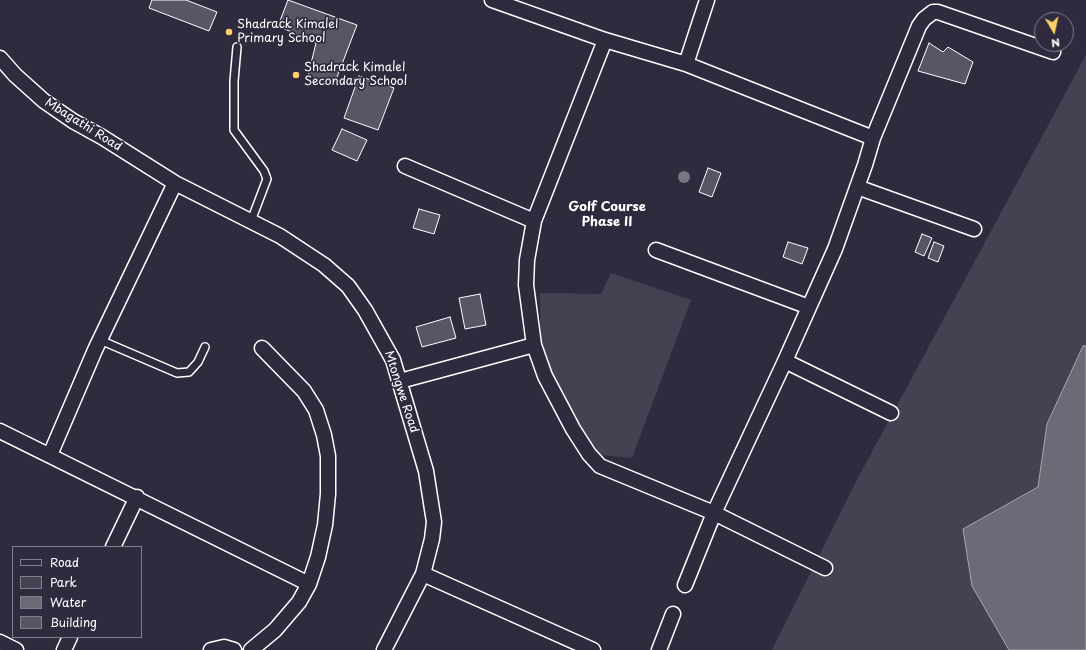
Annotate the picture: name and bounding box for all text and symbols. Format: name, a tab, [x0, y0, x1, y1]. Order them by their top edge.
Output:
north arrow	[1034, 12, 1074, 52]
place label: Shadrack Kimalel Primary School	[237, 18, 338, 46]
marker: Shadrack Kimalel Primary School	[224, 27, 234, 37]
text: N	[1050, 34, 1061, 52]
place label: Shadrack Kimalel Secondary School	[304, 61, 407, 89]
marker: Shadrack Kimalel Secondary School	[291, 70, 301, 80]
street label: Mbagathi Road	[42, 96, 124, 154]
district label: Golf Course Phase II	[568, 199, 646, 230]
street label: Mtongwe Road	[381, 349, 421, 435]
legend	[12, 546, 142, 638]
text: Road	[50, 553, 79, 571]
text: Park	[50, 573, 77, 591]
text: Water	[50, 593, 86, 611]
text: Building	[50, 613, 97, 631]

